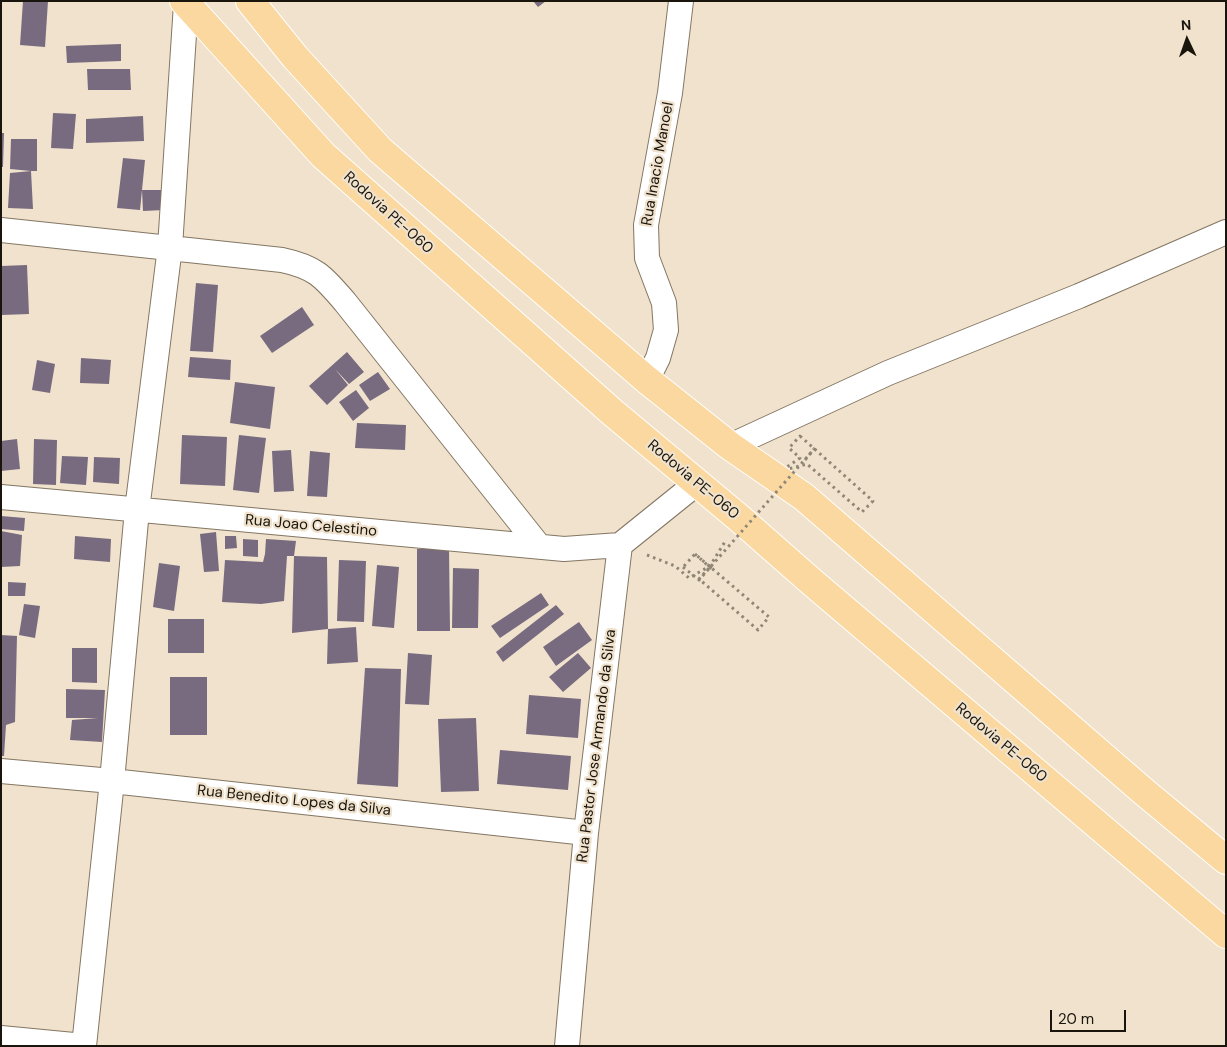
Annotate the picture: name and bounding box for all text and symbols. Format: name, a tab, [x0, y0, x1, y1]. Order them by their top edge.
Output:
north arrow	[1162, 15, 1212, 65]
text: N	[1181, 16, 1192, 34]
street label: Rua Inacio Manoel	[638, 101, 678, 227]
street label: Rodovia PE-060	[340, 168, 436, 258]
street label: Rodovia PE-060	[643, 436, 743, 524]
street label: Rua Joao Celestino	[244, 511, 378, 541]
street label: Rua Pastor Jose Armando da Silva	[574, 628, 620, 864]
street label: Rodovia PE-060	[951, 699, 1051, 787]
street label: Rua Benedito Lopes da Silva	[196, 782, 392, 820]
scale bar	[1052, 1000, 1128, 1032]
text: 20 m	[1058, 1009, 1094, 1029]

